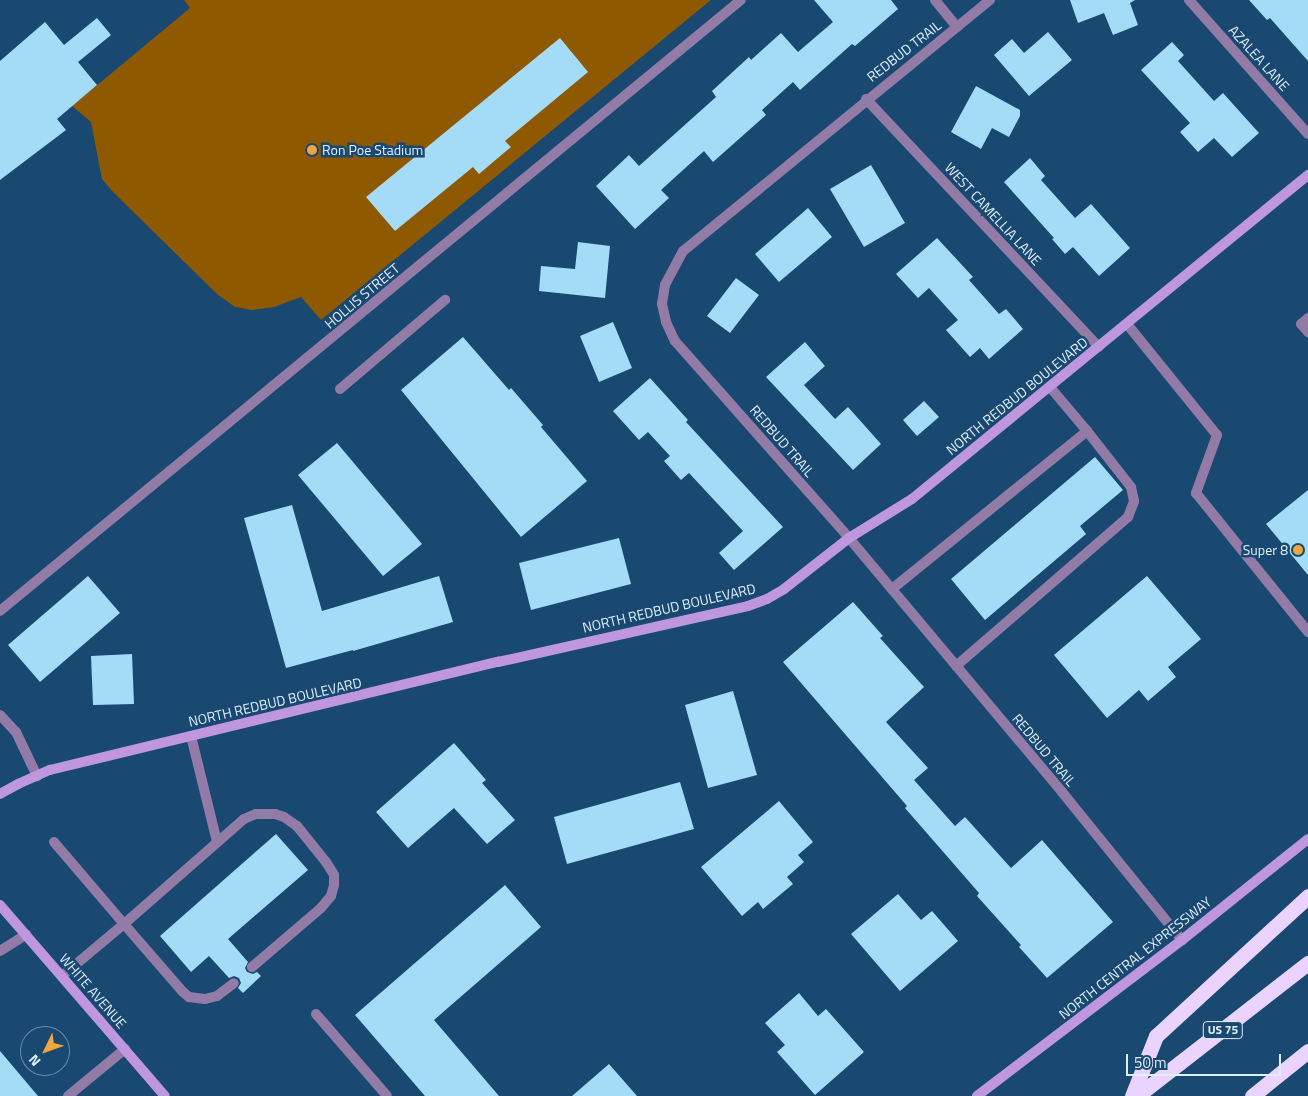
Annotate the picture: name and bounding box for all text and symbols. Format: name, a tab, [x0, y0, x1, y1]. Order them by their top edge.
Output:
street label: REDBUD TRAIL	[864, 17, 944, 85]
street label: AZALEA LANE	[1225, 22, 1293, 94]
place label: Ron Poe Stadium	[322, 142, 423, 158]
marker: Ron Poe Stadium	[306, 144, 318, 156]
street label: WEST CAMELLIA LANE	[941, 159, 1045, 269]
street label: HOLLIS STREET	[321, 260, 403, 332]
street label: NORTH REDBUD BOULEVARD	[943, 334, 1091, 458]
street label: REDBUD TRAIL	[746, 402, 818, 480]
place label: Super 8	[1243, 542, 1288, 558]
marker: Super 8	[1292, 544, 1304, 556]
street label: NORTH REDBUD BOULEVARD	[581, 580, 757, 636]
street label: NORTH REDBUD BOULEVARD	[187, 674, 363, 730]
street label: REDBUD TRAIL	[1009, 710, 1079, 790]
street label: NORTH CENTRAL EXPRESSWAY	[1056, 893, 1214, 1023]
street label: WHITE AVENUE	[56, 950, 130, 1032]
road number: US 75	[1202, 1020, 1244, 1040]
north arrow	[20, 1026, 70, 1076]
scale bar	[1128, 1044, 1283, 1076]
text: N	[23, 1050, 45, 1071]
text: 50 m	[1134, 1051, 1167, 1074]

